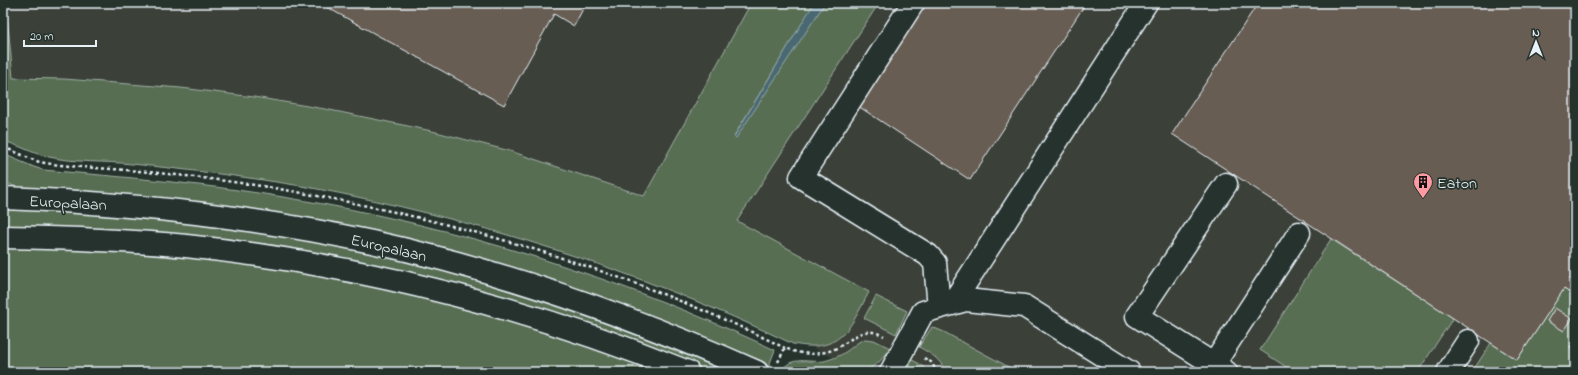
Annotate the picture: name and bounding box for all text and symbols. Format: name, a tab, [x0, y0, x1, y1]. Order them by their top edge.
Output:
scale bar	[24, 22, 96, 48]
north arrow	[1516, 22, 1556, 62]
text: N	[1532, 25, 1540, 41]
text: 20 m	[30, 28, 53, 46]
building icon: Eaton	[1412, 171, 1434, 199]
place label: Eaton	[1437, 172, 1477, 196]
street label: Europalaan	[29, 190, 107, 218]
street label: Europalaan	[348, 229, 429, 269]

